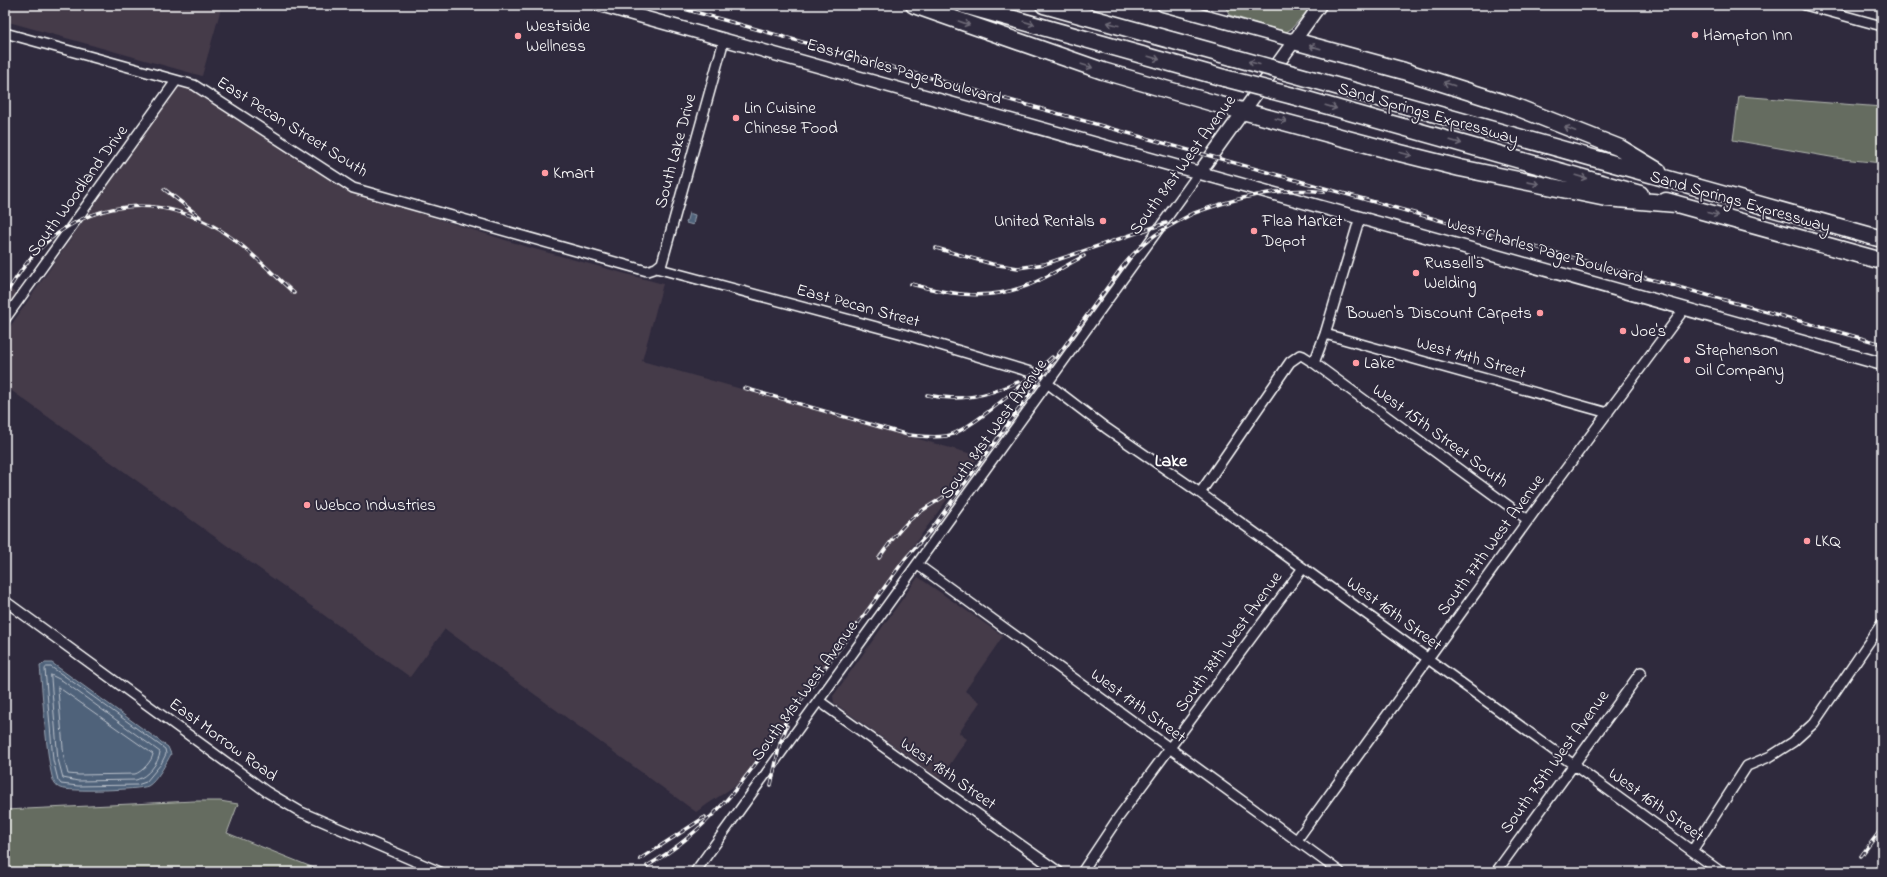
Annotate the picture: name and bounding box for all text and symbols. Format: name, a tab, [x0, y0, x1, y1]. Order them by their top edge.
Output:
place label: Westside Wellness	[526, 14, 590, 59]
one-way arrow	[958, 20, 971, 27]
one-way arrow	[1022, 20, 1035, 27]
one-way arrow	[1107, 20, 1120, 27]
place label: Hampton Inn	[1703, 23, 1792, 48]
marker: Hampton Inn	[1690, 30, 1700, 40]
marker: Westside Wellness	[513, 31, 523, 41]
street label: East Charles Page Boulevard	[803, 32, 1005, 114]
one-way arrow	[1309, 43, 1322, 50]
one-way arrow	[1147, 55, 1160, 62]
one-way arrow	[1247, 59, 1260, 66]
one-way arrow	[1081, 62, 1093, 70]
street label: East Pecan Street South	[212, 70, 372, 184]
street label: Sand Springs Expressway	[1334, 76, 1521, 154]
one-way arrow	[1442, 80, 1455, 87]
street label: South 81st West Avenue	[1123, 89, 1243, 240]
street label: South Lake Drive	[649, 91, 703, 211]
place label: Lin Cuisine Chinese Food	[744, 96, 838, 141]
one-way arrow	[1324, 104, 1337, 111]
marker: Lin Cuisine Chinese Food	[731, 113, 741, 123]
one-way arrow	[1274, 117, 1287, 125]
street label: South Woodland Drive	[22, 120, 135, 262]
one-way arrow	[1565, 125, 1577, 133]
one-way arrow	[1449, 139, 1462, 146]
one-way arrow	[1399, 151, 1412, 159]
place label: Kmart	[553, 161, 595, 186]
street label: Sand Springs Expressway	[1646, 164, 1833, 242]
marker: Kmart	[540, 168, 550, 178]
one-way arrow	[1574, 174, 1587, 181]
one-way arrow	[1526, 179, 1539, 187]
place label: United Rentals	[994, 209, 1095, 234]
place label: Flea Market Depot	[1261, 209, 1343, 254]
street label: West Charles Page Boulevard	[1443, 211, 1647, 293]
one-way arrow	[1707, 211, 1720, 218]
marker: United Rentals	[1098, 216, 1108, 226]
marker: Flea Market Depot	[1249, 226, 1259, 236]
place label: Russell's Welding	[1424, 251, 1484, 298]
marker: Russell's Welding	[1411, 268, 1421, 278]
street label: East Pecan Street	[794, 278, 923, 335]
place label: Bowen's Discount Carpets	[1345, 301, 1532, 326]
marker: Bowen's Discount Carpets	[1535, 308, 1545, 318]
place label: Joe's	[1631, 319, 1666, 344]
marker: Joe's	[1618, 326, 1628, 336]
street label: West 14th Street	[1413, 330, 1529, 386]
place label: Stephenson Oil Company	[1695, 338, 1784, 384]
place label: Lake	[1364, 351, 1395, 376]
street label: South 81st West Avenue	[934, 353, 1054, 504]
marker: Stephenson Oil Company	[1682, 355, 1692, 365]
marker: Lake	[1351, 358, 1361, 368]
street label: West 15th Street South	[1367, 378, 1513, 494]
district label: Lake	[1155, 449, 1188, 475]
street label: South 77th West Avenue	[1431, 469, 1551, 621]
place label: Webco Industries	[315, 493, 436, 518]
marker: Webco Industries	[302, 500, 312, 510]
place label: LKQ	[1815, 529, 1842, 554]
marker: LKQ	[1802, 536, 1812, 546]
street label: South 78th West Avenue	[1169, 566, 1289, 718]
street label: West 16th Street	[1341, 571, 1447, 658]
street label: South 81st West Avenue	[745, 615, 865, 766]
street label: West 17th Street	[1085, 663, 1191, 749]
street label: South 75th West Avenue	[1494, 685, 1616, 839]
street label: East Morrow Road	[163, 692, 283, 788]
street label: West 18th Street	[895, 732, 1001, 817]
street label: West 16th Street	[1603, 762, 1709, 849]

